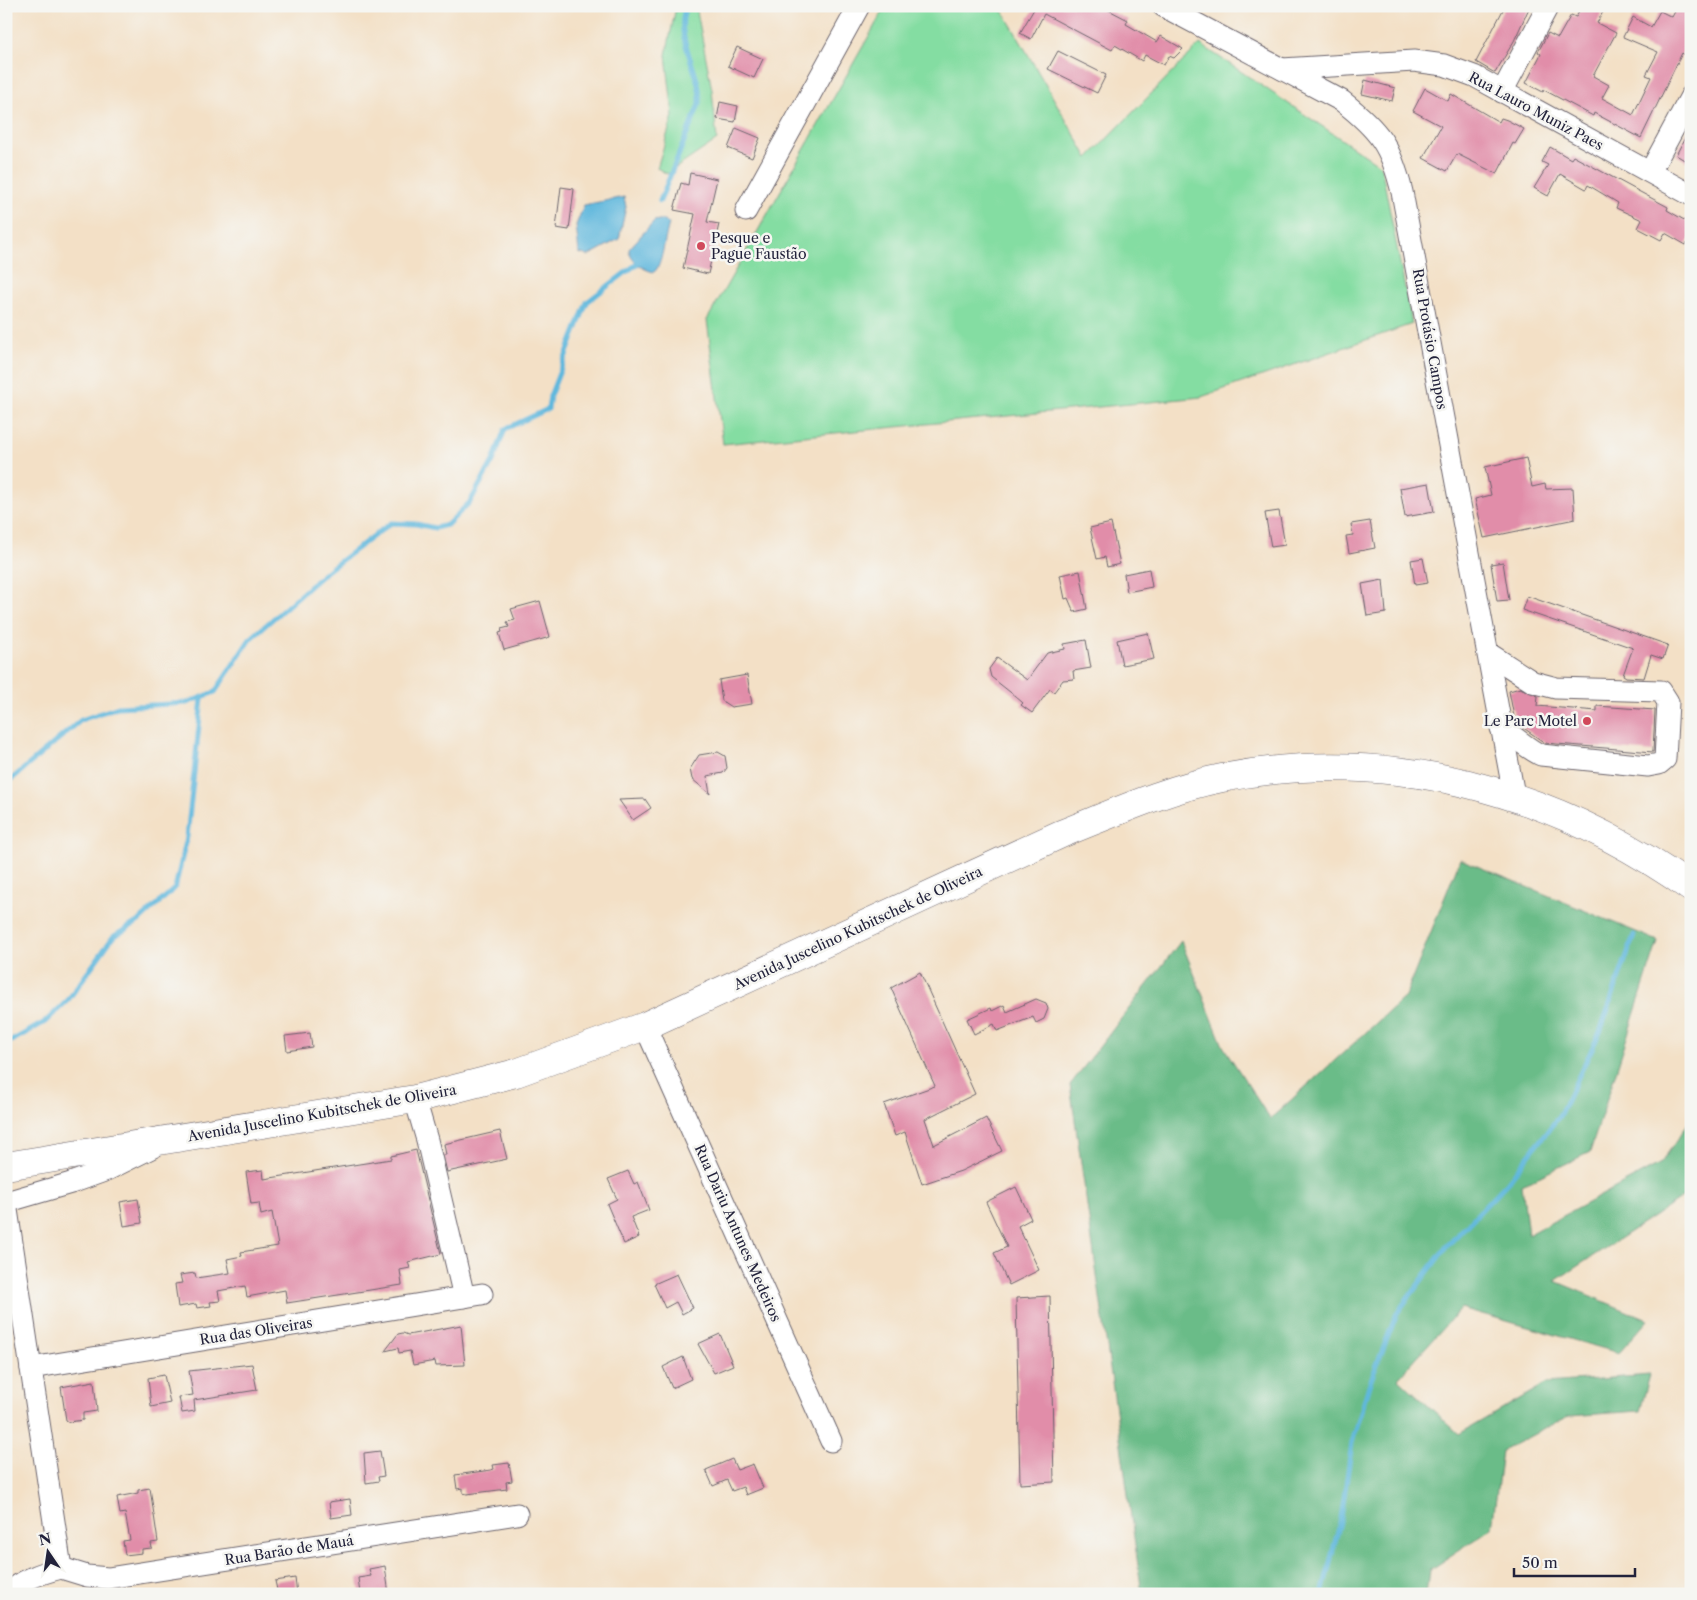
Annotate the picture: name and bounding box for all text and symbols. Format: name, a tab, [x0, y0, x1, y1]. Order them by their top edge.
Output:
street label: Rua Lauro Muniz Paes	[1466, 68, 1606, 154]
place label: Pesque e Pague Faustão	[711, 229, 807, 263]
marker: Pesque e Pague Faustão	[695, 240, 707, 252]
street label: Rua Protásio Campos	[1409, 267, 1451, 411]
place label: Le Parc Motel	[1484, 712, 1577, 730]
marker: Le Parc Motel	[1581, 715, 1593, 727]
street label: Avenida Juscelino Kubitschek de Oliveira	[730, 862, 986, 994]
street label: Avenida Juscelino Kubitschek de Oliveira	[185, 1080, 458, 1146]
street label: Rua Dariu Antunes Medeiros	[691, 1141, 785, 1325]
street label: Rua das Oliveiras	[198, 1313, 314, 1349]
north arrow	[22, 1528, 72, 1578]
text: N	[37, 1529, 53, 1549]
street label: Rua Barão de Mauá	[223, 1531, 355, 1569]
scale bar	[1514, 1545, 1636, 1577]
text: 50 m	[1522, 1553, 1558, 1572]

